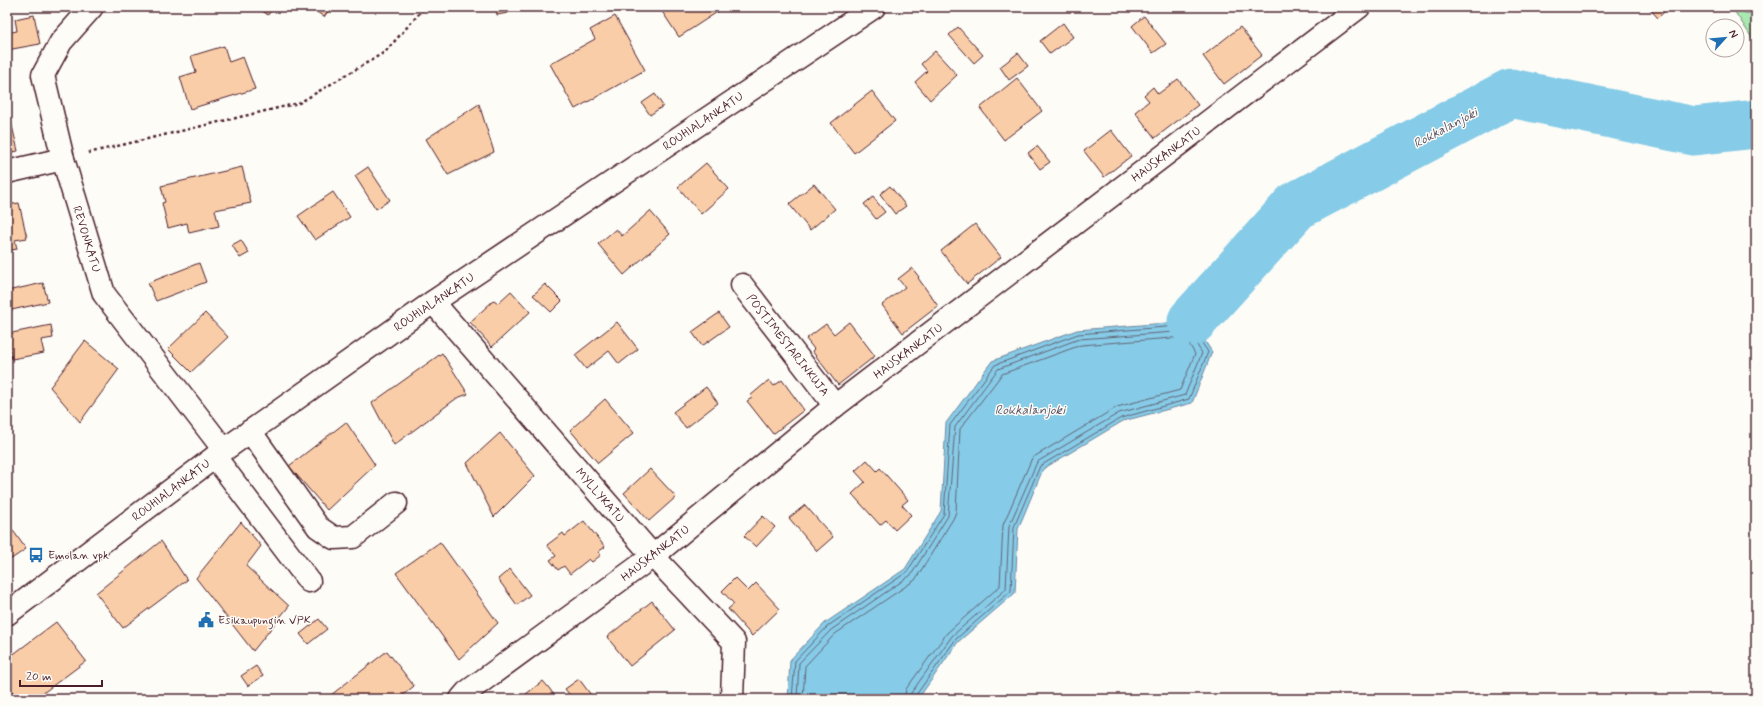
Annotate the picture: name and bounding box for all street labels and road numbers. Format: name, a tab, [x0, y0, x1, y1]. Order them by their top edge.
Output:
street label: ROUHIALANKATU	[660, 89, 747, 155]
street label: HAUSKANKATU	[1129, 123, 1205, 186]
street label: REVONKATU	[68, 204, 104, 275]
street label: ROUHIALANKATU	[391, 270, 478, 336]
street label: POSTIMESTARINKUJA	[742, 291, 832, 400]
street label: HAUSKANKATU	[871, 320, 947, 383]
street label: ROUHIALANKATU	[129, 456, 214, 526]
street label: MYLLYKATU	[571, 465, 627, 526]
street label: HAUSKANKATU	[618, 522, 693, 586]

